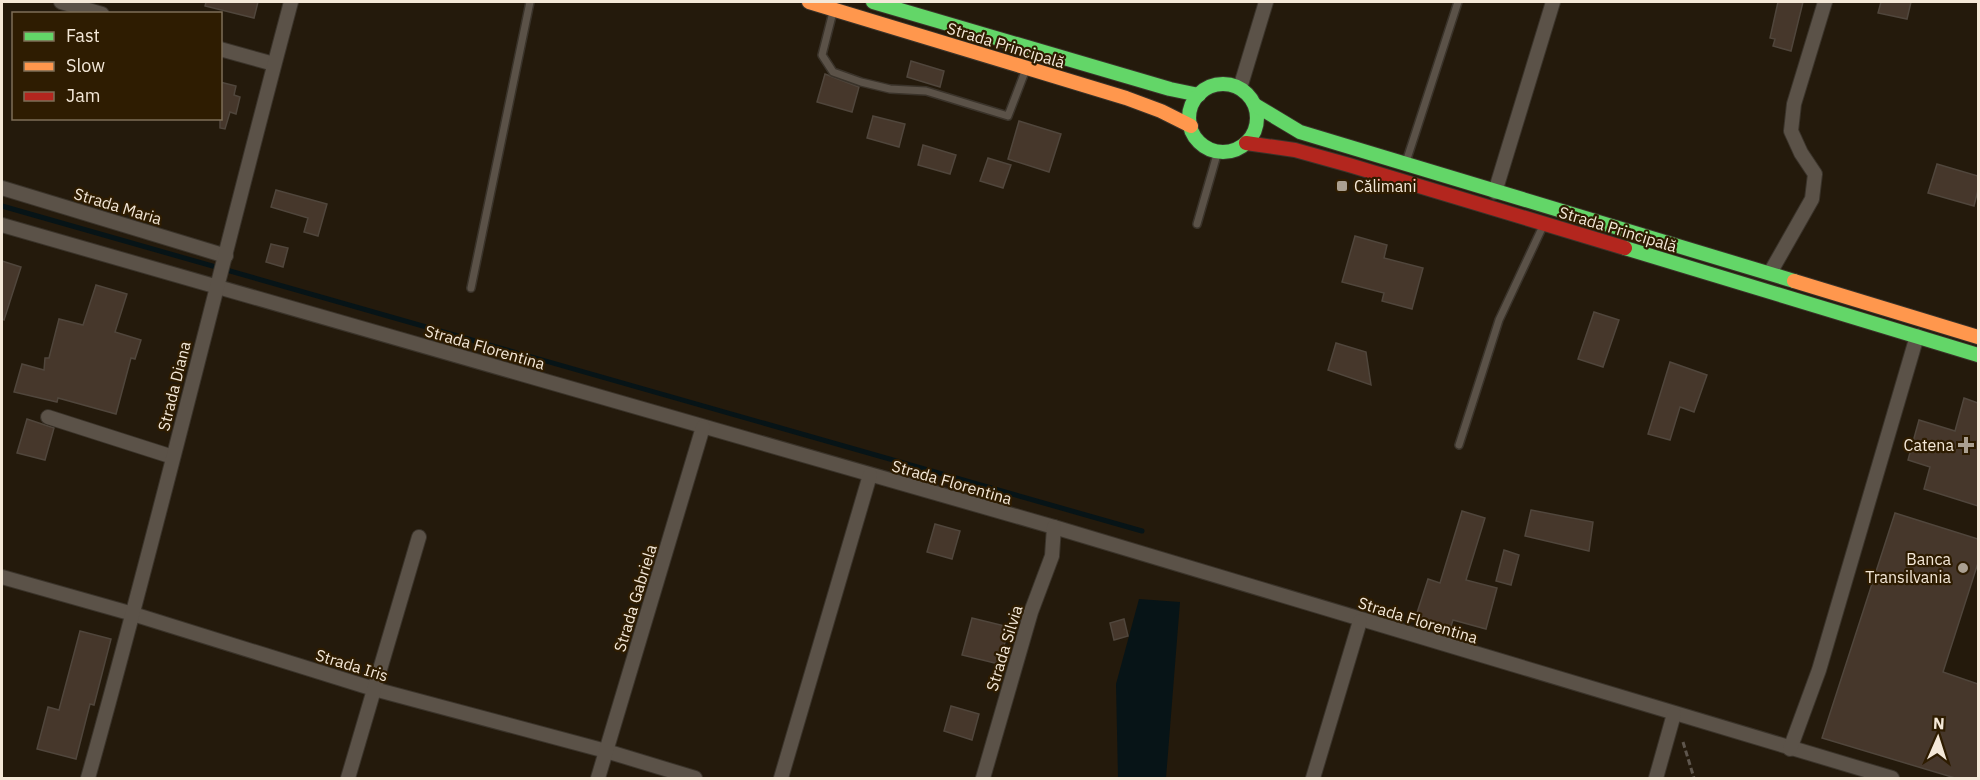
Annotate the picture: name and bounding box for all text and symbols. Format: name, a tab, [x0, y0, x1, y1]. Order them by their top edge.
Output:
legend	[12, 12, 222, 120]
street label: Strada Principală	[945, 18, 1068, 73]
text: Fast	[66, 24, 100, 47]
text: Slow	[66, 54, 105, 77]
text: Jam	[66, 84, 101, 107]
place label: Călimani	[1354, 176, 1416, 196]
marker: Călimani	[1335, 179, 1349, 193]
street label: Strada Maria	[72, 183, 165, 229]
street label: Strada Principală	[1557, 202, 1680, 257]
street label: Strada Florentina	[423, 320, 548, 374]
street label: Strada Diana	[153, 339, 195, 433]
place label: Catena	[1904, 435, 1954, 455]
marker: Catena	[1959, 438, 1973, 452]
street label: Strada Florentina	[890, 455, 1015, 509]
street label: Strada Gabriela	[609, 541, 661, 654]
place label: Banca Transilvania	[1865, 549, 1951, 587]
marker: Banca Transilvania	[1956, 561, 1970, 575]
street label: Strada Florentina	[1356, 592, 1481, 648]
street label: Strada Silvia	[981, 602, 1027, 693]
street label: Strada Iris	[313, 644, 391, 686]
north arrow	[1908, 708, 1968, 768]
text: N	[1932, 713, 1945, 733]

